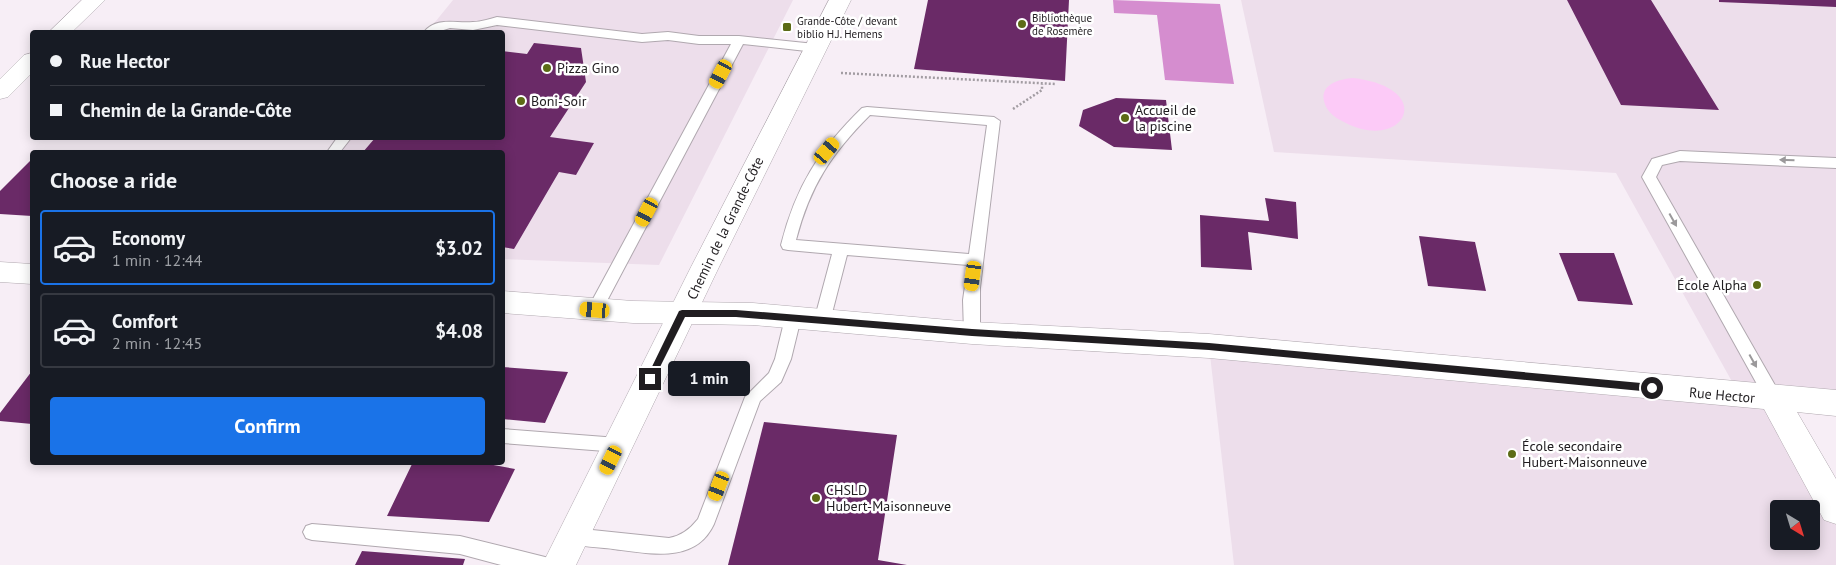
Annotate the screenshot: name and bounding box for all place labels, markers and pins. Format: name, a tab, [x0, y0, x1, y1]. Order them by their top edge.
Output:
place label: Bibliothèque de Rosemère	[1032, 11, 1093, 38]
place label: Grande-Côte / devant biblio H.J. Hemens	[797, 14, 897, 41]
marker: Bibliothèque de Rosemère	[1016, 18, 1028, 30]
marker: Grande-Côte / devant biblio H.J. Hemens	[781, 21, 793, 33]
place label: Pizza Gino	[557, 59, 619, 77]
marker: Pizza Gino	[541, 62, 553, 74]
place label: Boni-Soir	[531, 92, 587, 110]
marker: Boni-Soir	[515, 95, 527, 107]
place label: Accueil de la piscine	[1135, 101, 1196, 135]
marker: Accueil de la piscine	[1119, 112, 1131, 124]
place label: École Alpha	[1677, 276, 1747, 294]
marker: École Alpha	[1751, 279, 1763, 291]
place label: École secondaire Hubert-Maisonneuve	[1522, 437, 1647, 471]
marker: École secondaire Hubert-Maisonneuve	[1506, 448, 1518, 460]
place label: CHSLD Hubert-Maisonneuve	[826, 481, 951, 515]
marker: CHSLD Hubert-Maisonneuve	[810, 492, 822, 504]

